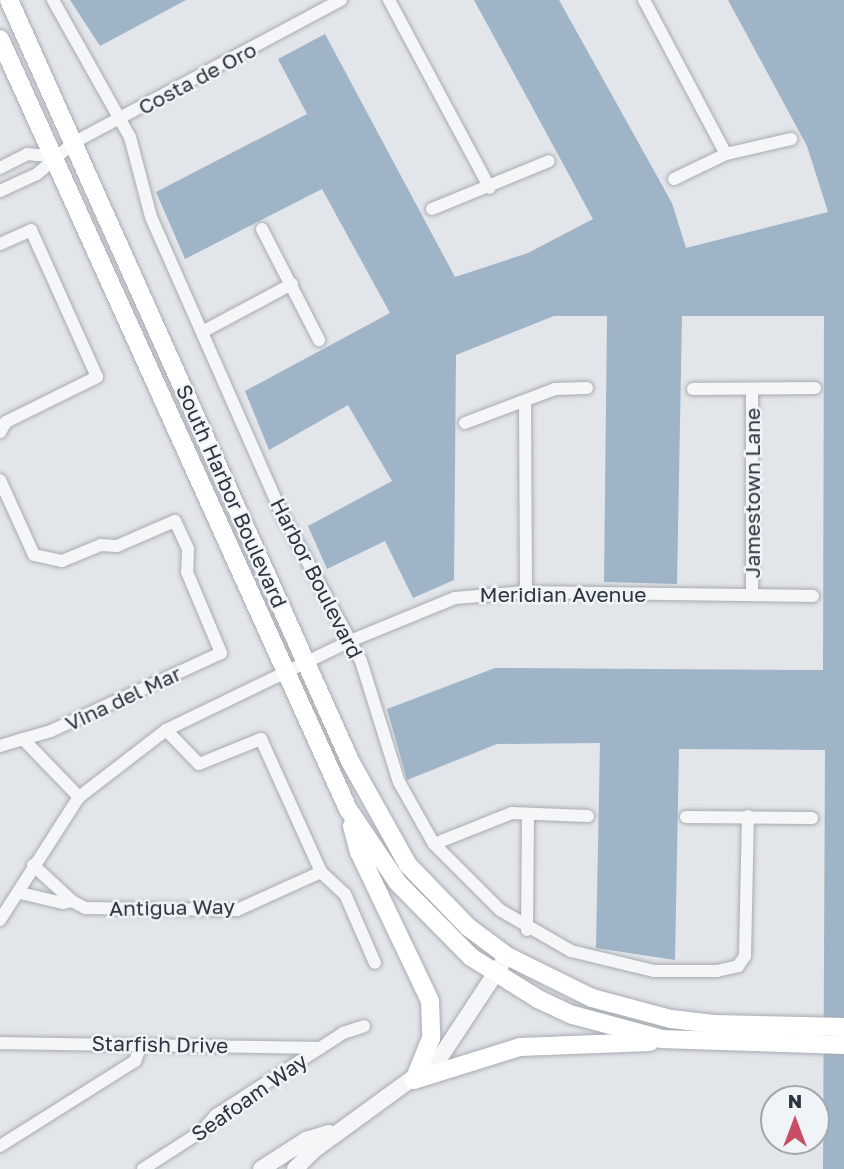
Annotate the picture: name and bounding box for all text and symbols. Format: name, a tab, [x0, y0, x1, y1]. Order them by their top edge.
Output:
street label: Costa de Oro	[134, 36, 260, 120]
street label: South Harbor Boulevard	[171, 380, 293, 612]
street label: Jamestown Lane	[739, 408, 765, 578]
street label: Harbor Boulevard	[266, 494, 368, 662]
street label: Meridian Avenue	[480, 581, 646, 607]
street label: Vina del Mar	[61, 660, 185, 736]
street label: Antigua Way	[109, 893, 235, 921]
street label: Starfish Drive	[92, 1030, 228, 1058]
street label: Seafoam Way	[186, 1048, 312, 1146]
north arrow	[760, 1085, 830, 1155]
text: N	[788, 1089, 802, 1112]

